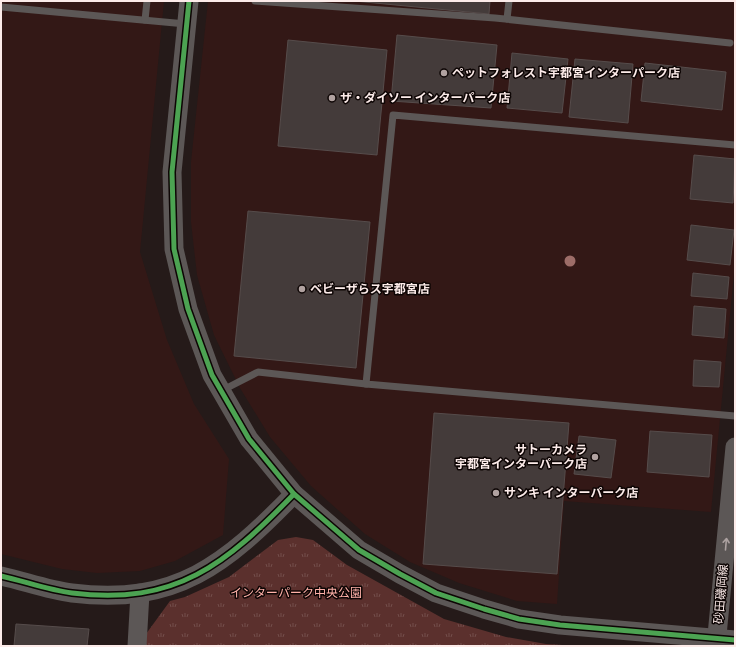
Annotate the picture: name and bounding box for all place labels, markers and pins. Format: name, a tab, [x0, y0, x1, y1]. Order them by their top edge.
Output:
place label: ペットフォレスト宇都宮インターパーク店	[452, 65, 680, 82]
marker: ペットフォレスト宇都宮インターパーク店	[439, 68, 449, 78]
place label: ザ・ダイソー インターパーク店	[340, 90, 510, 107]
marker: ザ・ダイソー インターパーク店	[327, 93, 337, 103]
place label: ベビーザらス宇都宮店	[310, 281, 430, 298]
marker: ベビーザらス宇都宮店	[297, 284, 307, 294]
place label: サトーカメラ 宇都宮インターパーク店	[455, 442, 587, 473]
marker: サトーカメラ 宇都宮インターパーク店	[590, 452, 600, 462]
place label: サンキ インターパーク店	[504, 485, 638, 502]
marker: サンキ インターパーク店	[491, 488, 501, 498]

